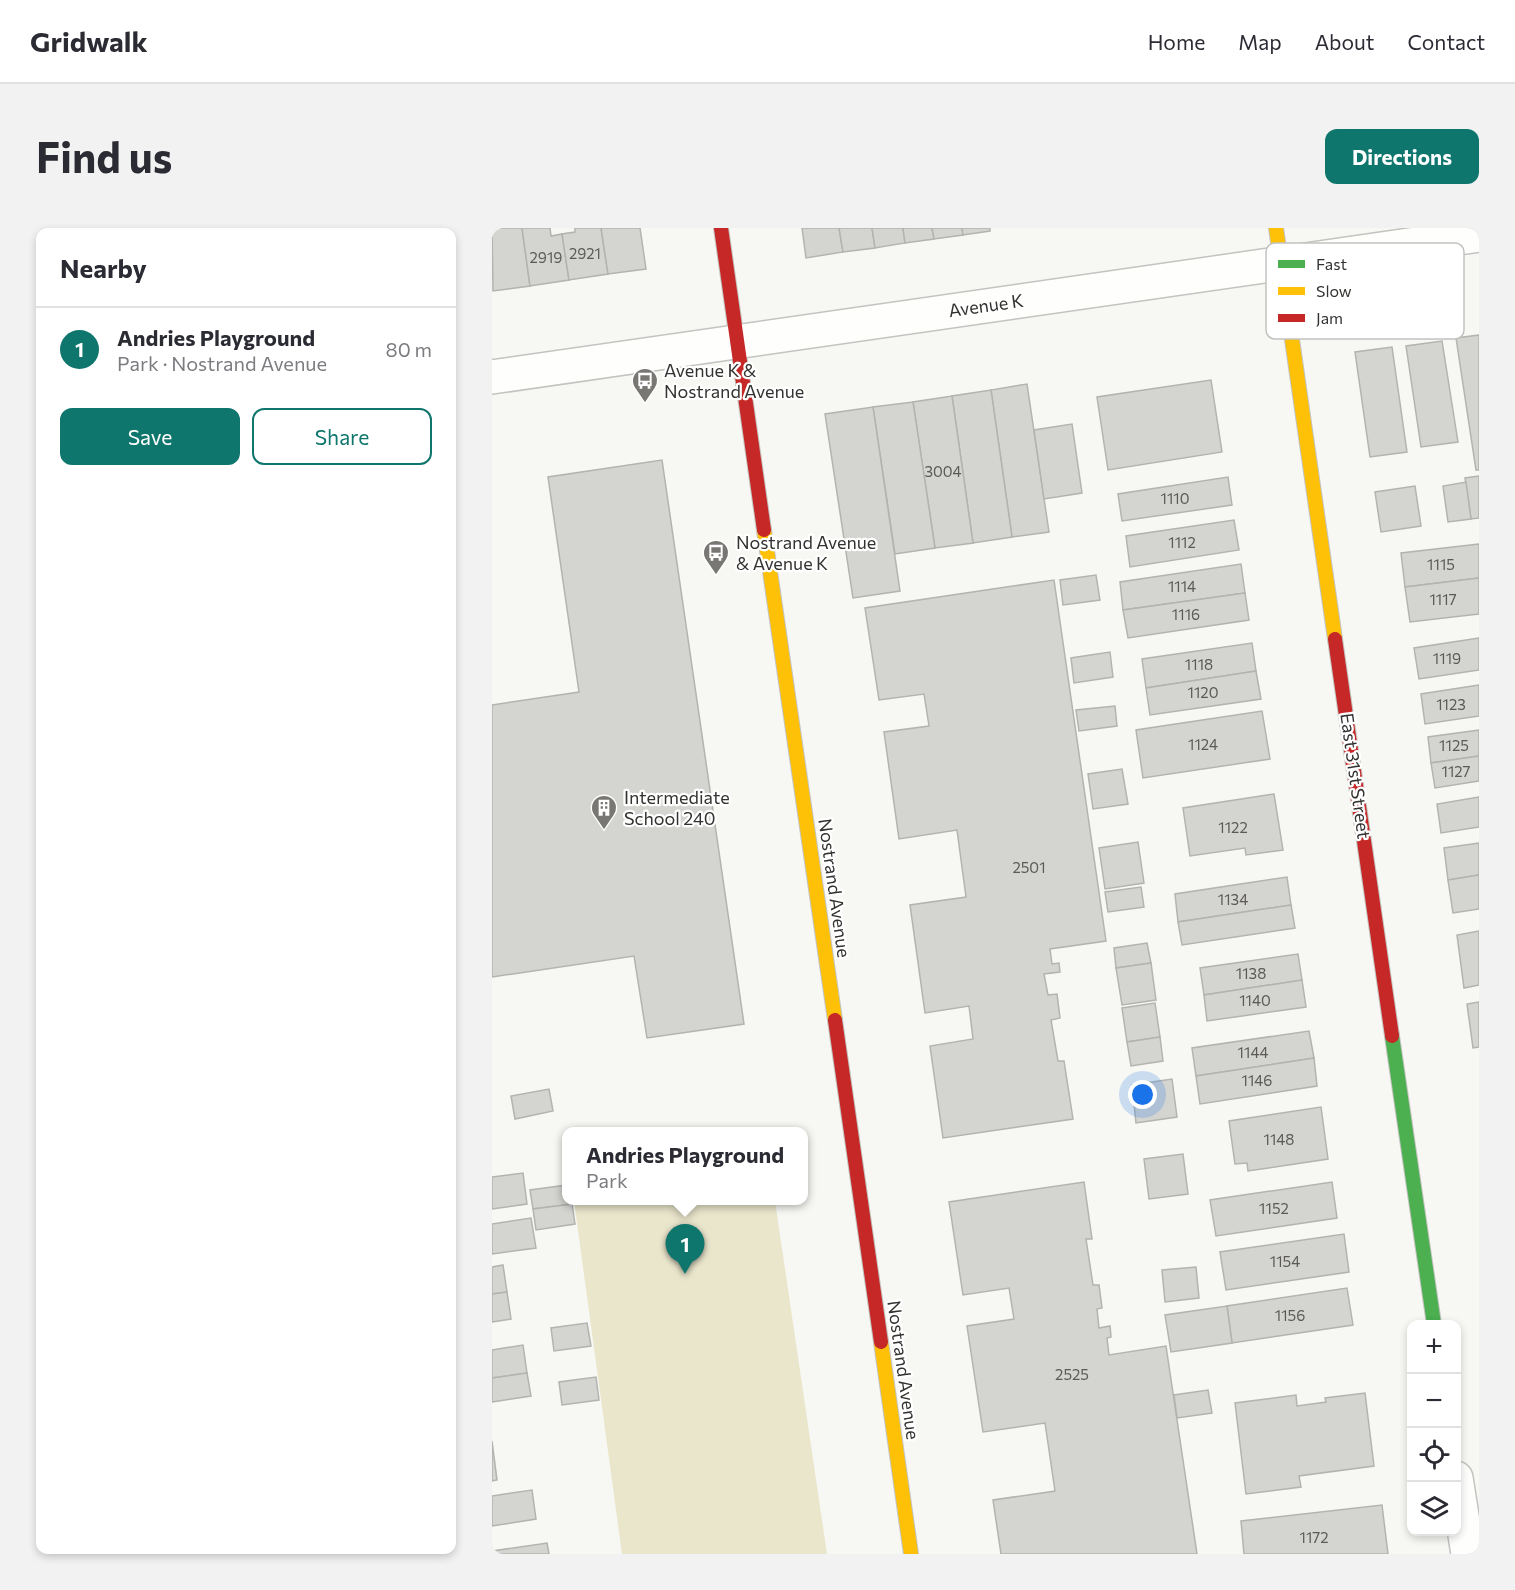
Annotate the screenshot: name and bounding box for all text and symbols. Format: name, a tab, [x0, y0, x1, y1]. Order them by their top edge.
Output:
text: Gridwalk	[30, 24, 148, 58]
text: Home	[1148, 29, 1205, 54]
text: Map	[1238, 29, 1282, 54]
text: About	[1315, 29, 1374, 54]
text: Contact	[1407, 29, 1485, 54]
button: Directions	[1325, 129, 1479, 184]
text: Find us	[36, 130, 172, 182]
legend	[1266, 243, 1464, 339]
house number: 2921	[569, 244, 601, 262]
house number: 2919	[530, 248, 562, 266]
text: Nearby	[60, 252, 147, 283]
text: Fast	[1316, 254, 1347, 273]
text: Slow	[1316, 281, 1352, 300]
street label: Avenue K	[947, 289, 1025, 321]
text: Jam	[1316, 308, 1343, 327]
text: Andries Playground	[117, 324, 315, 351]
text: 1	[75, 337, 84, 361]
text: 80 m	[386, 337, 432, 361]
text: Park · Nostrand Avenue	[117, 351, 327, 375]
place label: Avenue K & Nostrand Avenue	[664, 359, 804, 402]
bus stop icon: Avenue K & Nostrand Avenue	[630, 366, 660, 404]
button: Save	[60, 408, 240, 465]
button: Share	[252, 408, 432, 465]
house number: 3004	[924, 462, 962, 480]
house number: 1110	[1160, 489, 1190, 507]
place label: Nostrand Avenue & Avenue K	[736, 531, 876, 574]
house number: 1112	[1168, 533, 1196, 551]
bus stop icon: Nostrand Avenue & Avenue K	[701, 538, 731, 576]
house number: 1115	[1427, 555, 1455, 573]
house number: 1114	[1168, 577, 1196, 595]
house number: 1117	[1429, 590, 1457, 608]
house number: 1116	[1172, 605, 1200, 623]
house number: 1119	[1433, 649, 1461, 667]
house number: 1118	[1185, 655, 1213, 673]
house number: 1120	[1188, 683, 1218, 701]
house number: 1123	[1436, 695, 1466, 713]
street label: East 31st Street	[1336, 712, 1376, 840]
house number: 1124	[1188, 735, 1218, 753]
house number: 1125	[1439, 736, 1469, 754]
house number: 1127	[1441, 762, 1471, 780]
place label: Intermediate School 240	[624, 786, 730, 829]
building icon: Intermediate School 240	[589, 793, 619, 831]
street label: Nostrand Avenue	[814, 817, 856, 959]
house number: 1122	[1218, 818, 1248, 836]
house number: 2501	[1012, 858, 1046, 876]
house number: 1134	[1218, 890, 1248, 908]
house number: 1138	[1236, 964, 1266, 982]
house number: 1140	[1239, 991, 1271, 1009]
house number: 1144	[1238, 1043, 1268, 1061]
house number: 1146	[1242, 1071, 1272, 1089]
your location	[1128, 1080, 1157, 1109]
popup	[562, 1127, 808, 1205]
house number: 1148	[1264, 1130, 1294, 1148]
text: Andries Playground	[586, 1141, 784, 1168]
text: Park	[586, 1168, 628, 1192]
house number: 1152	[1259, 1199, 1289, 1217]
pin: 1	[666, 1224, 704, 1274]
house number: 1154	[1270, 1252, 1300, 1270]
street label: Nostrand Avenue	[883, 1299, 925, 1441]
house number: 1156	[1275, 1306, 1305, 1324]
map controls	[1407, 1320, 1461, 1536]
button: +	[1407, 1320, 1461, 1374]
house number: 2525	[1055, 1365, 1089, 1383]
button: −	[1407, 1374, 1461, 1428]
button: locate	[1407, 1428, 1461, 1482]
button: layers	[1407, 1482, 1461, 1536]
house number: 1172	[1299, 1528, 1329, 1546]

